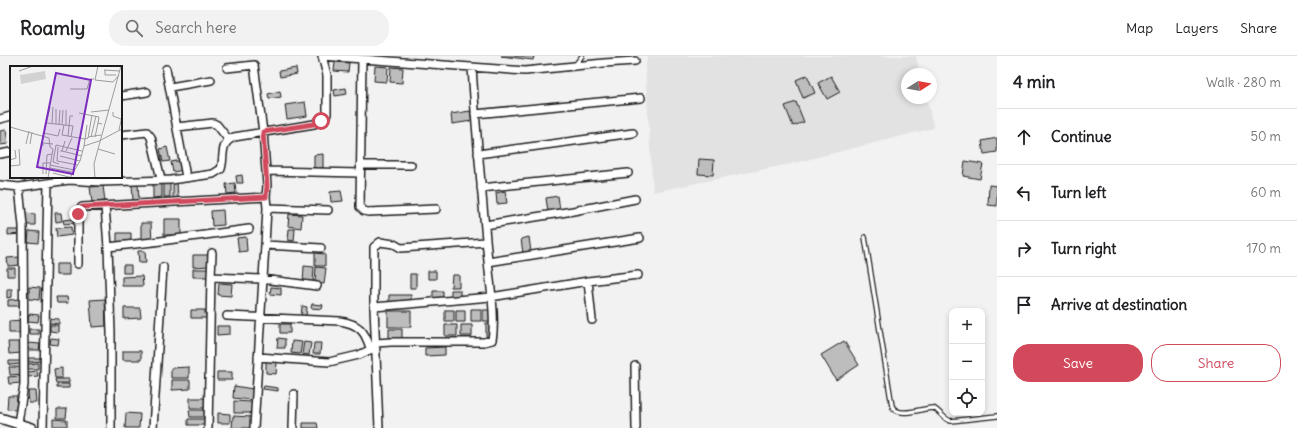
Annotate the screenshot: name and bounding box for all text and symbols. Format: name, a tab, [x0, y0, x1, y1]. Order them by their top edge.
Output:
search box	[109, 10, 389, 46]
text: Roamly	[20, 16, 85, 40]
icon: search	[123, 17, 145, 39]
text: Search here	[155, 18, 237, 37]
text: Map	[1126, 19, 1153, 37]
text: Layers	[1175, 19, 1218, 37]
text: Share	[1240, 19, 1277, 37]
inset map	[10, 66, 122, 178]
north arrow	[901, 68, 937, 104]
text: 4 min	[1013, 71, 1055, 93]
text: Walk · 280 m	[1206, 74, 1281, 91]
route start	[312, 112, 330, 130]
icon: ahead	[1013, 126, 1035, 148]
text: Continue	[1051, 127, 1112, 146]
text: 50 m	[1250, 128, 1281, 145]
icon: left	[1013, 182, 1035, 204]
text: Turn left	[1051, 183, 1106, 202]
text: 60 m	[1250, 184, 1281, 201]
route end	[69, 205, 87, 223]
icon: right	[1013, 238, 1035, 260]
text: Turn right	[1051, 239, 1116, 258]
text: 170 m	[1246, 240, 1281, 257]
icon: arrive	[1013, 294, 1035, 316]
text: Arrive at destination	[1051, 295, 1187, 314]
map controls	[949, 308, 985, 416]
button: +	[949, 308, 985, 344]
button: −	[949, 344, 985, 380]
button: Save	[1013, 344, 1143, 382]
button: Share	[1151, 344, 1281, 382]
button: locate	[949, 380, 985, 416]

